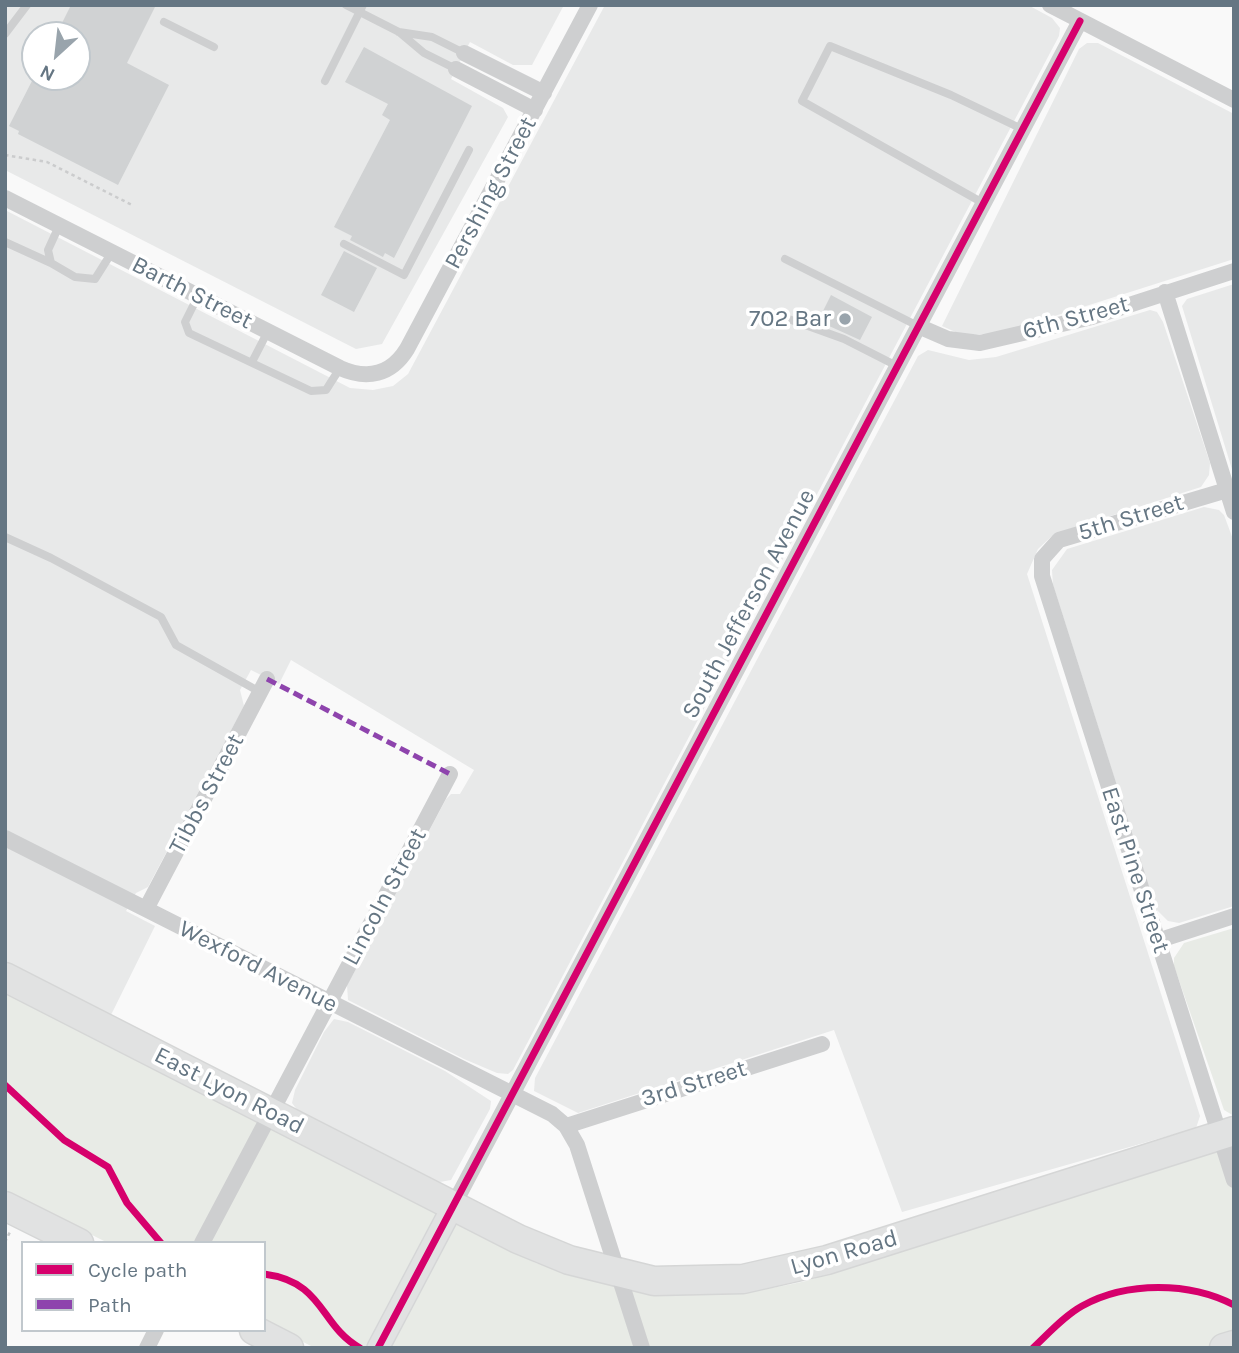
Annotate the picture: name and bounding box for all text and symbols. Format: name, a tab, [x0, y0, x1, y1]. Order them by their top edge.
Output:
north arrow	[21, 21, 91, 91]
text: N	[36, 60, 58, 86]
street label: Pershing Street	[439, 112, 543, 274]
street label: Barth Street	[127, 250, 257, 336]
street label: 6th Street	[1020, 290, 1132, 346]
place label: 702 Bar	[749, 305, 831, 333]
marker: 702 Bar	[837, 311, 853, 327]
street label: South Jefferson Avenue	[676, 484, 822, 724]
street label: 5th Street	[1075, 488, 1187, 548]
street label: Tibbs Street	[163, 729, 251, 859]
street label: East Pine Street	[1095, 783, 1175, 957]
street label: Lincoln Street	[337, 824, 433, 970]
street label: Wexford Avenue	[174, 915, 342, 1019]
street label: East Lyon Road	[149, 1041, 309, 1141]
street label: 3rd Street	[638, 1054, 750, 1114]
street label: Lyon Road	[787, 1224, 901, 1282]
legend	[21, 1241, 266, 1332]
text: Cycle path	[88, 1258, 188, 1282]
text: Path	[88, 1293, 132, 1317]

